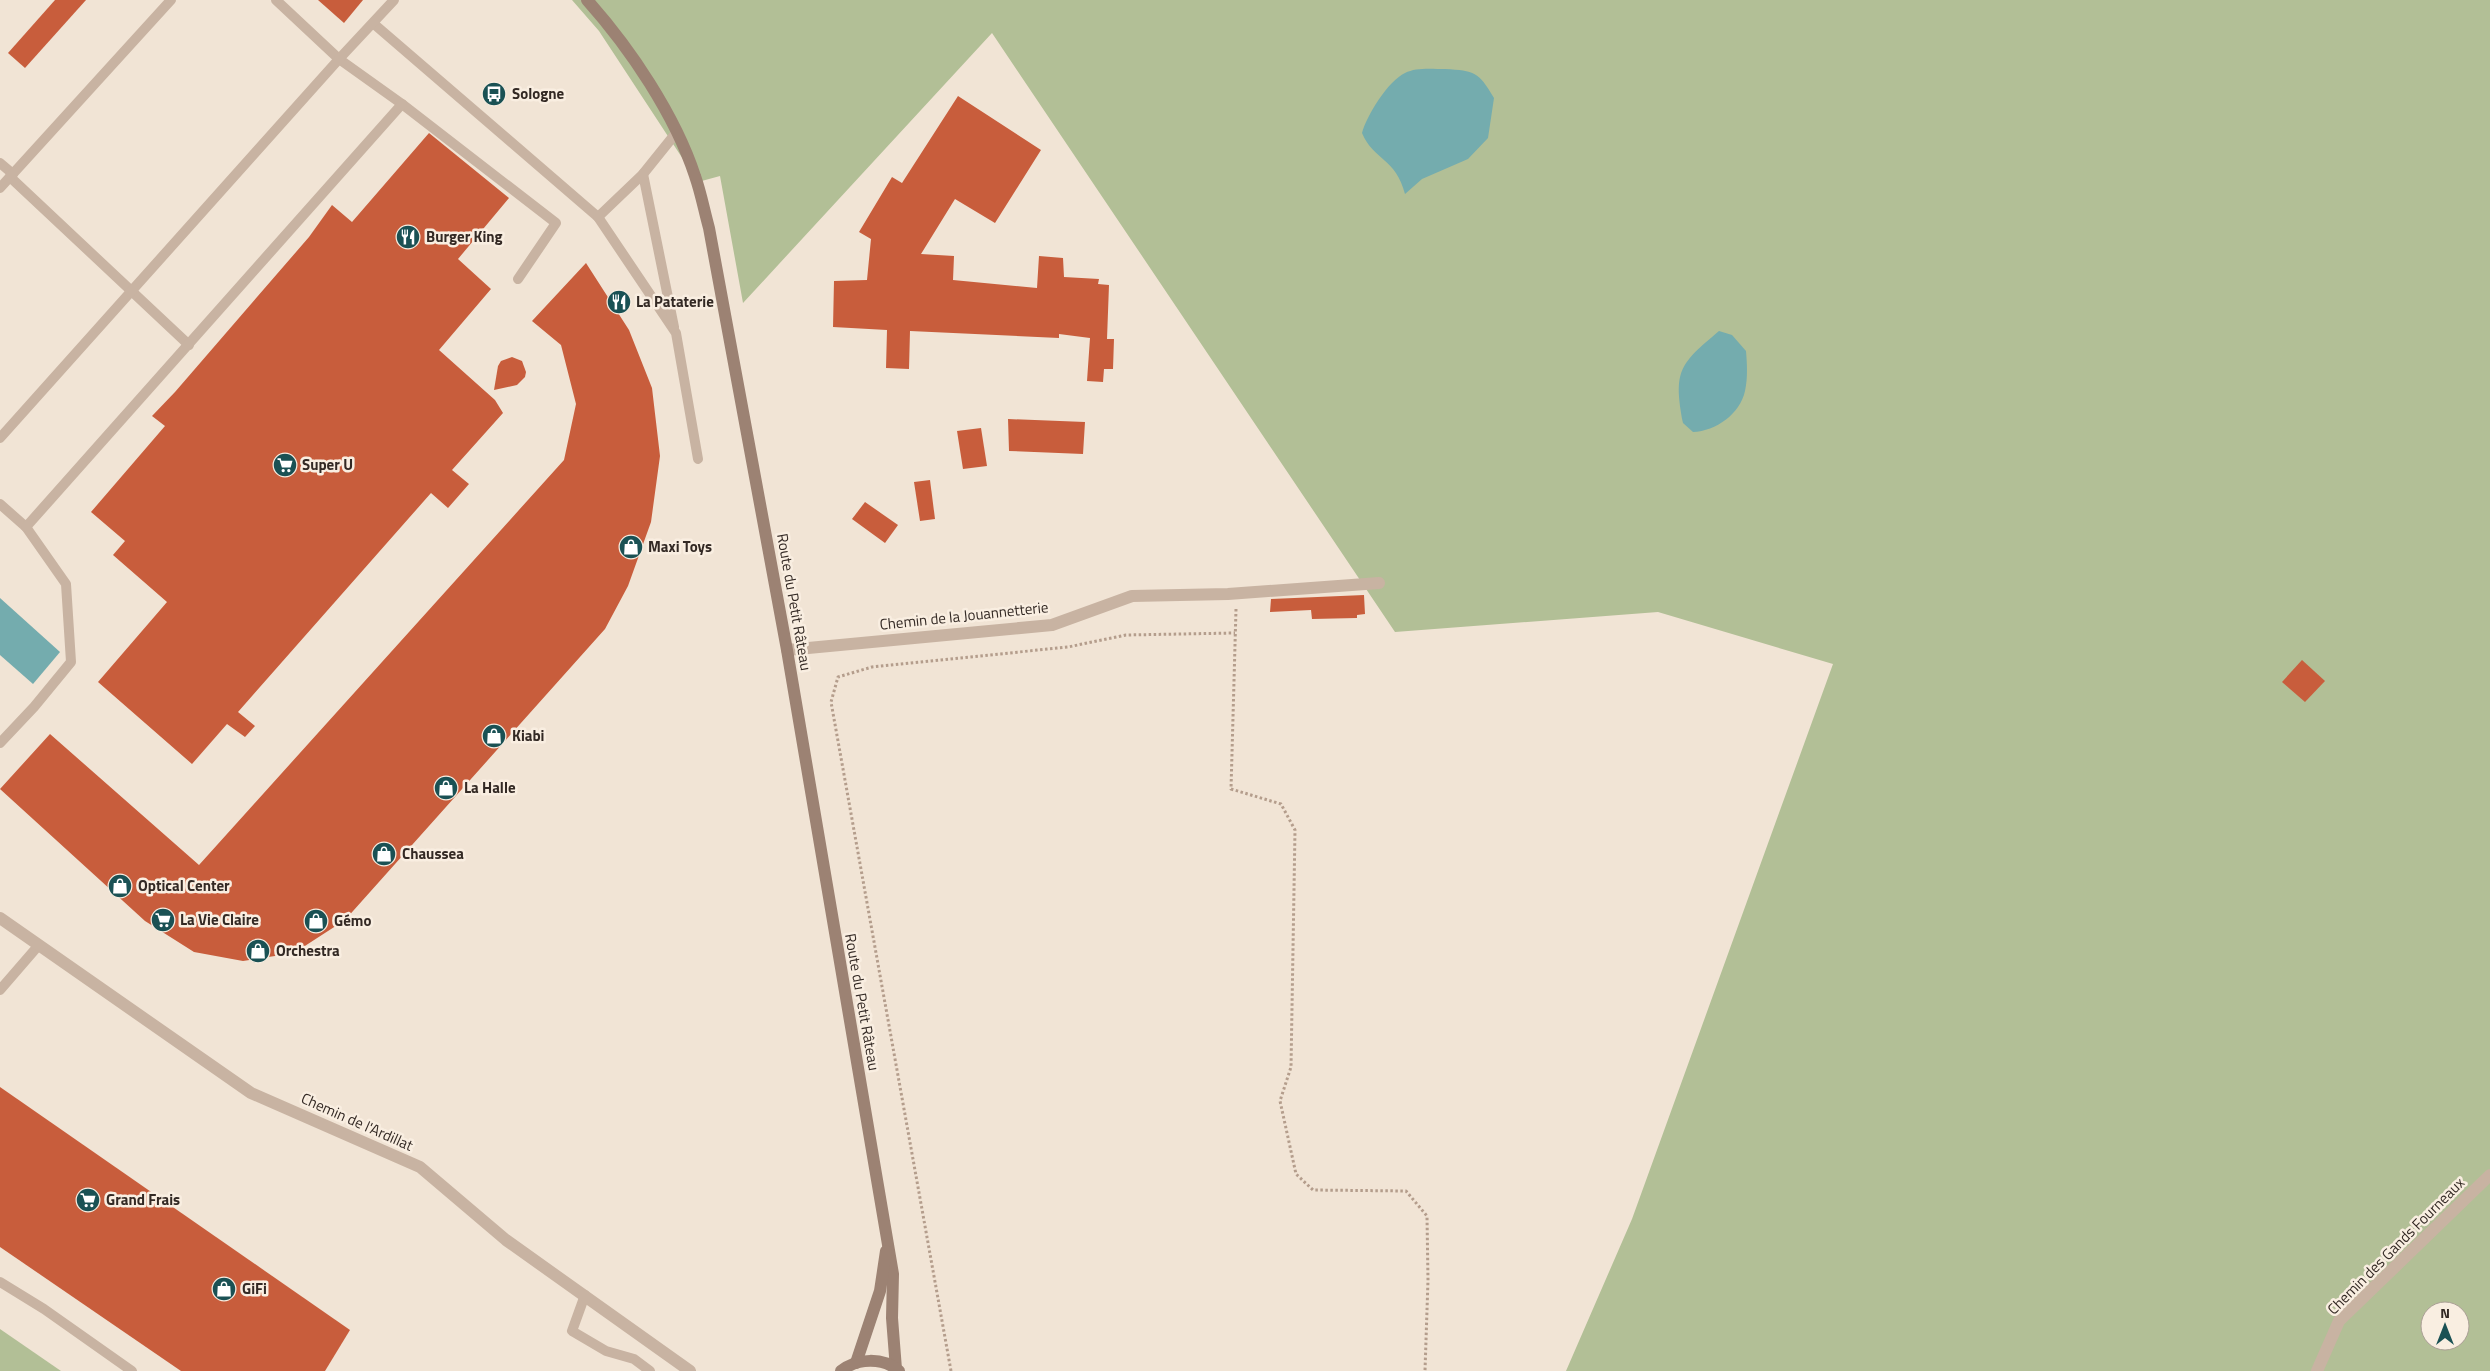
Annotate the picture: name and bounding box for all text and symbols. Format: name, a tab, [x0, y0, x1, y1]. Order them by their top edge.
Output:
bus stop icon: Sologne	[481, 81, 507, 107]
place label: Sologne	[512, 82, 564, 105]
restaurant icon: Burger King	[395, 224, 421, 250]
place label: Burger King	[426, 225, 503, 248]
restaurant icon: La Pataterie	[606, 289, 632, 315]
place label: La Pataterie	[636, 290, 714, 313]
supermarket icon: Super U	[272, 452, 298, 478]
place label: Super U	[302, 453, 353, 476]
street label: Route du Petit Râteau	[771, 532, 818, 672]
shop icon: Maxi Toys	[618, 534, 644, 560]
place label: Maxi Toys	[648, 535, 712, 558]
street label: Chemin de la Jouannetterie	[878, 595, 1049, 636]
shop icon: Kiabi	[481, 723, 507, 749]
place label: Kiabi	[512, 724, 544, 747]
shop icon: La Halle	[433, 775, 459, 801]
place label: La Halle	[464, 776, 516, 799]
shop icon: Chaussea	[371, 841, 397, 867]
place label: Chaussea	[402, 842, 464, 865]
shop icon: Optical Center	[107, 873, 133, 899]
place label: Optical Center	[138, 874, 230, 897]
supermarket icon: La Vie Claire	[150, 907, 176, 933]
place label: La Vie Claire	[180, 908, 259, 931]
shop icon: Gémo	[303, 908, 329, 934]
place label: Gémo	[334, 909, 371, 932]
street label: Route du Petit Râteau	[839, 932, 886, 1072]
shop icon: Orchestra	[245, 938, 271, 964]
place label: Orchestra	[276, 939, 340, 962]
street label: Chemin de l'Ardillat	[297, 1087, 418, 1157]
street label: Chemin des Gands Fourneaux	[2322, 1171, 2470, 1320]
supermarket icon: Grand Frais	[75, 1187, 101, 1213]
place label: Grand Frais	[106, 1188, 180, 1211]
shop icon: GiFi	[211, 1276, 237, 1302]
place label: GiFi	[242, 1277, 267, 1300]
north arrow	[2420, 1301, 2470, 1351]
text: N	[2440, 1302, 2450, 1323]

